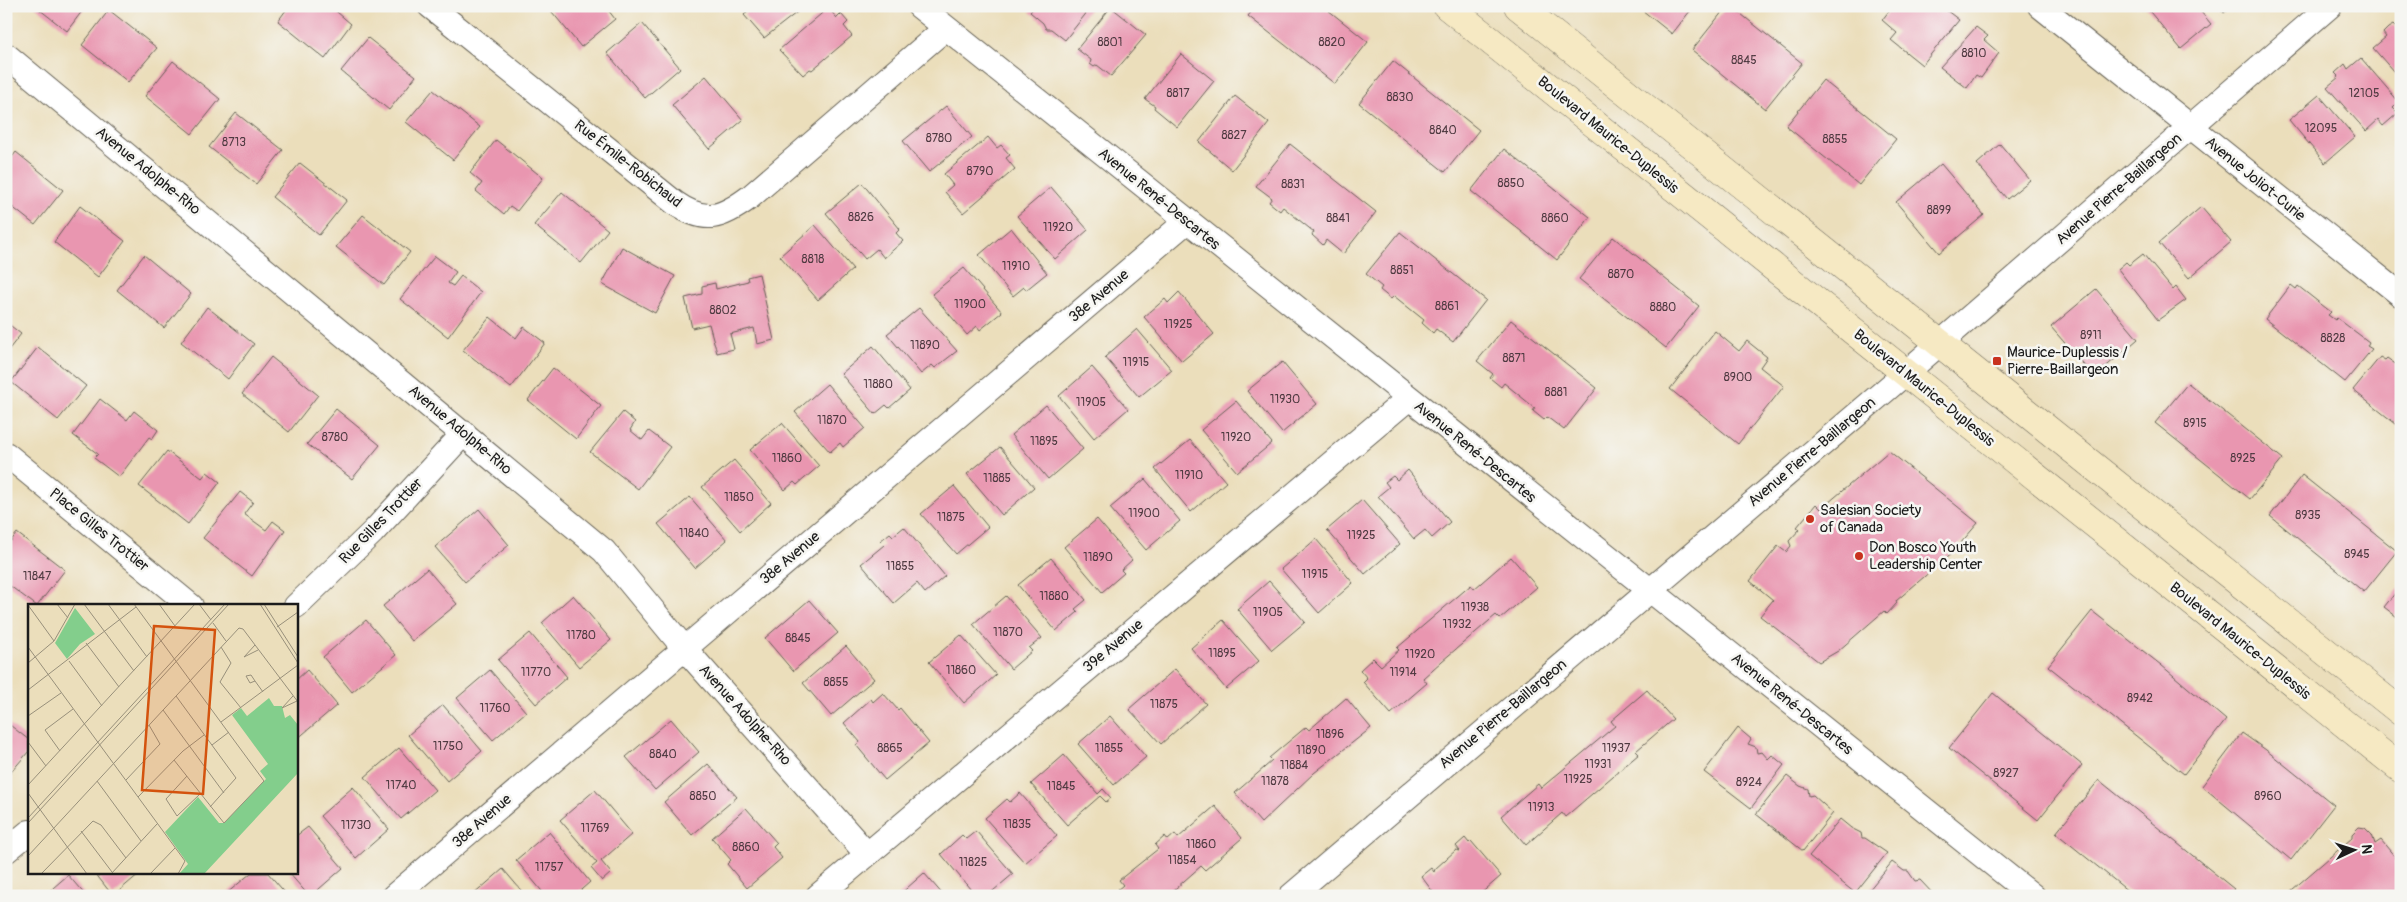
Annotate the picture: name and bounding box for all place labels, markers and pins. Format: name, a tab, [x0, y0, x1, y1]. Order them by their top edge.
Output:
place label: Maurice-Duplessis / Pierre-Baillargeon	[2007, 343, 2128, 379]
marker: Maurice-Duplessis / Pierre-Baillargeon	[1991, 355, 2003, 367]
place label: Salesian Society of Canada	[1820, 501, 1922, 537]
marker: Salesian Society of Canada	[1804, 513, 1816, 525]
place label: Don Bosco Youth Leadership Center	[1869, 538, 1983, 574]
marker: Don Bosco Youth Leadership Center	[1853, 550, 1865, 562]

